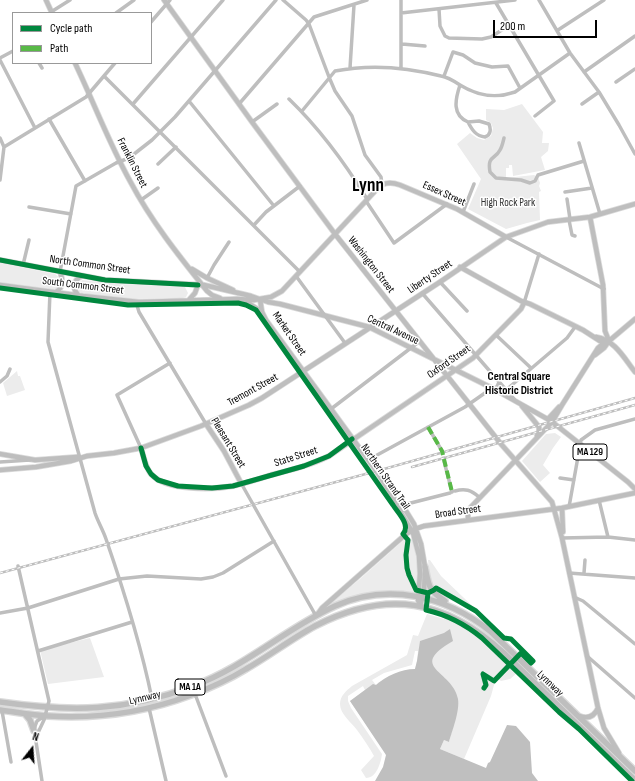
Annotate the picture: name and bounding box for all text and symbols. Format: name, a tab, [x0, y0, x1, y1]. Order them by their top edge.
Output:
legend	[12, 12, 152, 64]
scale bar	[495, 12, 599, 38]
text: 200 m	[500, 19, 525, 34]
text: Cycle path	[50, 21, 92, 36]
text: Path	[50, 41, 68, 56]
street label: Franklin Street	[114, 136, 150, 190]
district label: Lynn	[352, 175, 384, 197]
street label: Essex Street	[420, 179, 468, 209]
park label: High Rock Park	[481, 196, 535, 210]
street label: Washington Street	[345, 234, 397, 296]
street label: North Common Street	[49, 253, 131, 277]
street label: Liberty Street	[405, 257, 455, 297]
street label: South Common Street	[42, 274, 124, 298]
street label: Market Street	[269, 309, 309, 359]
street label: Central Avenue	[365, 312, 421, 348]
street label: Oxford Street	[425, 342, 473, 382]
district label: Central Square Historic District	[485, 370, 553, 398]
street label: Tremont Street	[225, 371, 281, 409]
street label: Pleasant Street	[208, 415, 248, 471]
street label: Northern Strand Trail	[358, 442, 412, 512]
street label: State Street	[273, 444, 319, 470]
road number: MA 129	[573, 444, 607, 460]
street label: Broad Street	[434, 502, 482, 522]
street label: Lynnway	[534, 668, 566, 700]
road number: MA 1A	[175, 679, 205, 695]
street label: Lynnway	[128, 688, 162, 708]
north arrow	[12, 729, 52, 769]
text: N	[31, 730, 40, 744]

